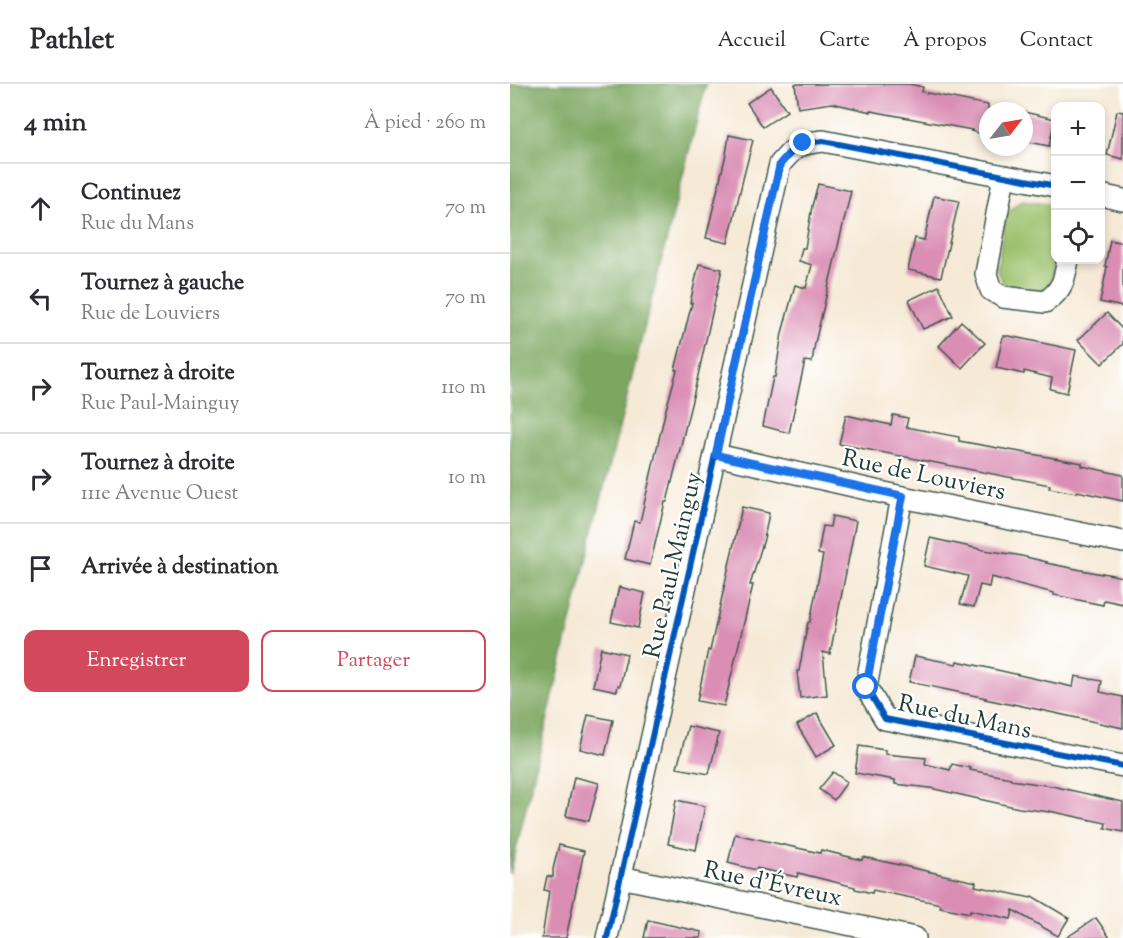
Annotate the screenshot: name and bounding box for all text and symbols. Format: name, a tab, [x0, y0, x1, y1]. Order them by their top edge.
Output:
text: Pathlet	[30, 21, 114, 61]
text: Accueil	[718, 26, 786, 56]
text: Carte	[819, 26, 870, 56]
text: À propos	[903, 26, 987, 56]
text: Contact	[1020, 26, 1093, 56]
north arrow	[979, 102, 1033, 156]
map controls	[1051, 102, 1105, 264]
button: +	[1051, 102, 1105, 156]
text: 4 min	[24, 105, 87, 142]
text: À pied · 260 m	[364, 109, 486, 138]
route end	[789, 129, 815, 155]
button: −	[1051, 156, 1105, 210]
text: Continuez	[81, 178, 181, 210]
icon: ahead	[24, 192, 57, 225]
text: 70 m	[445, 194, 486, 223]
text: Rue du Mans	[81, 210, 194, 239]
button: locate	[1051, 210, 1105, 264]
text: Tournez à gauche	[81, 268, 244, 300]
icon: left	[24, 282, 57, 315]
text: 70 m	[445, 284, 486, 313]
text: Rue de Louviers	[81, 300, 220, 329]
text: Tournez à droite	[81, 358, 235, 390]
icon: right	[24, 372, 57, 405]
text: 110 m	[441, 374, 486, 403]
text: Rue Paul-Mainguy	[81, 390, 239, 419]
street label: Rue de Louviers	[839, 442, 1009, 510]
text: Tournez à droite	[81, 448, 235, 480]
icon: right	[24, 462, 57, 495]
text: 10 m	[448, 464, 486, 493]
street label: Rue Paul-Mainguy	[636, 469, 712, 662]
text: 111e Avenue Ouest	[81, 480, 238, 509]
icon: arrive	[24, 552, 57, 585]
text: Arrivée à destination	[81, 552, 278, 584]
button: Enregistrer	[24, 630, 249, 692]
button: Partager	[261, 630, 486, 692]
route start	[852, 673, 878, 699]
street label: Rue du Mans	[895, 687, 1034, 749]
street label: Rue d'Évreux	[700, 854, 845, 916]

